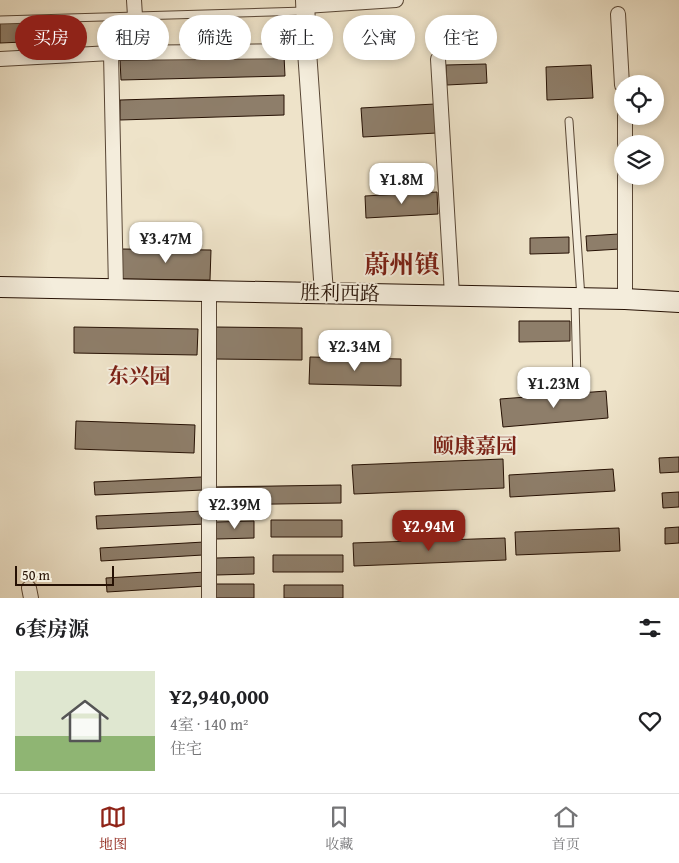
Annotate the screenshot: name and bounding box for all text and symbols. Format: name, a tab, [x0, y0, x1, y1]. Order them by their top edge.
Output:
chip: 买房	[15, 15, 87, 60]
chip: 租房	[97, 15, 169, 60]
chip: 筛选	[179, 15, 251, 60]
chip: 新上	[261, 15, 333, 60]
chip: 公寓	[343, 15, 415, 60]
chip: 住宅	[425, 15, 497, 60]
map controls	[614, 75, 664, 185]
button: locate	[614, 75, 664, 125]
button: layers	[614, 135, 664, 185]
pin: ¥1.8M	[367, 162, 437, 205]
text: ¥1.8M	[380, 167, 424, 191]
pin: ¥3.47M	[125, 222, 207, 264]
text: ¥3.47M	[140, 226, 192, 250]
district label: 蔚州镇	[364, 246, 440, 282]
street label: 胜利西路	[300, 277, 380, 308]
pin: ¥2.34M	[314, 330, 396, 372]
text: ¥2.34M	[329, 334, 381, 358]
district label: 东兴园	[108, 360, 171, 391]
pin: ¥1.23M	[513, 366, 595, 409]
text: ¥1.23M	[528, 371, 580, 395]
district label: 颐康嘉园	[433, 430, 517, 461]
pin: ¥2.39M	[194, 488, 276, 530]
text: ¥2.39M	[209, 492, 261, 516]
pin: ¥2.94M	[388, 510, 470, 552]
text: ¥2.94M	[403, 514, 455, 538]
scale bar	[15, 563, 114, 586]
text: 50 m	[22, 565, 50, 585]
text: 6套房源	[15, 613, 89, 644]
icon: filters	[636, 614, 664, 642]
text: ¥2,940,000	[170, 681, 269, 712]
icon: home	[55, 691, 115, 751]
icon: heart	[636, 707, 664, 735]
text: 4室 · 140 m²	[170, 712, 249, 736]
text: 住宅	[170, 736, 202, 760]
tab: 地图	[99, 803, 127, 854]
tab: 收藏	[325, 803, 353, 854]
tab: 首页	[552, 803, 580, 854]

